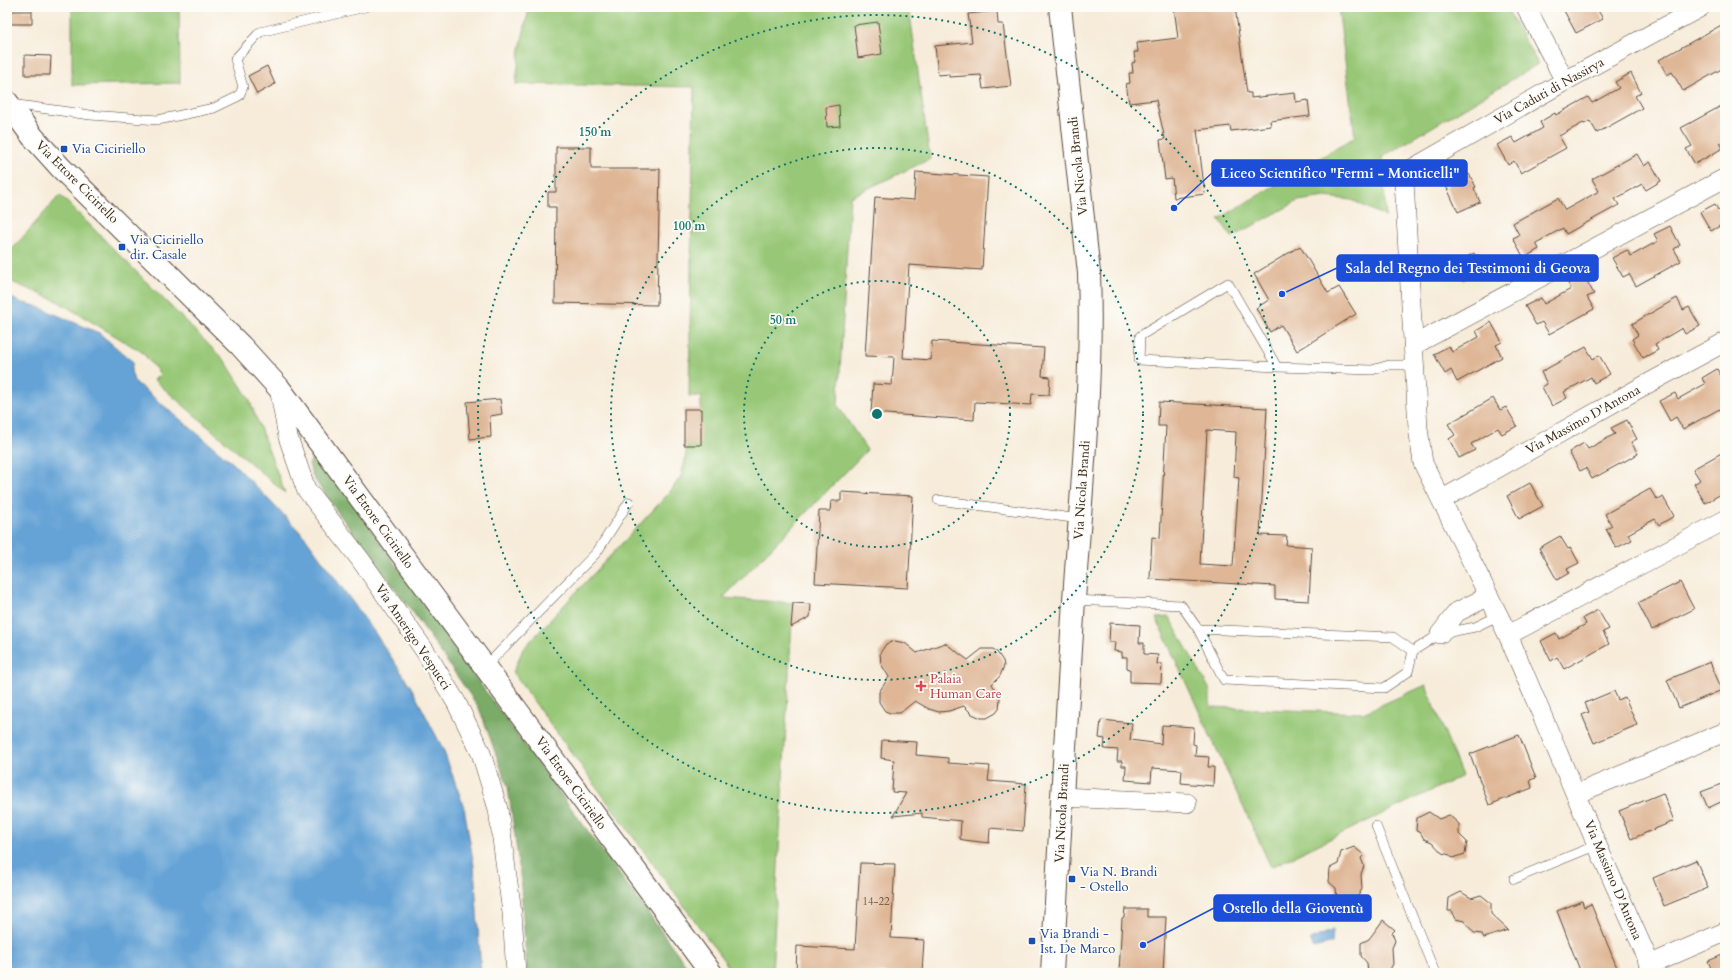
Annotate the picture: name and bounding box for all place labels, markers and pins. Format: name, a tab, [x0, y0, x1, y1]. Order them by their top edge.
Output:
place label: Via Ciciriello	[72, 140, 145, 158]
marker: Via Ciciriello	[59, 144, 69, 154]
callout: Liceo Scientifico "Fermi - Monticelli"	[1212, 160, 1467, 186]
place label: Via Ciciriello dir. Casale	[130, 231, 203, 264]
marker: Via Ciciriello dir. Casale	[117, 242, 127, 252]
callout: Sala del Regno dei Testimoni di Geova	[1337, 255, 1598, 281]
centre of rings	[870, 407, 884, 421]
place label: Palaia Human Care	[930, 670, 1002, 703]
marker: Palaia Human Care	[915, 680, 927, 692]
place label: Via N. Brandi - Ostello	[1080, 863, 1158, 896]
marker: Via N. Brandi - Ostello	[1067, 874, 1077, 884]
callout: Ostello della Gioventù	[1214, 895, 1371, 921]
place label: Via Brandi - Ist. De Marco	[1040, 925, 1115, 958]
marker: Via Brandi - Ist. De Marco	[1027, 936, 1037, 946]

